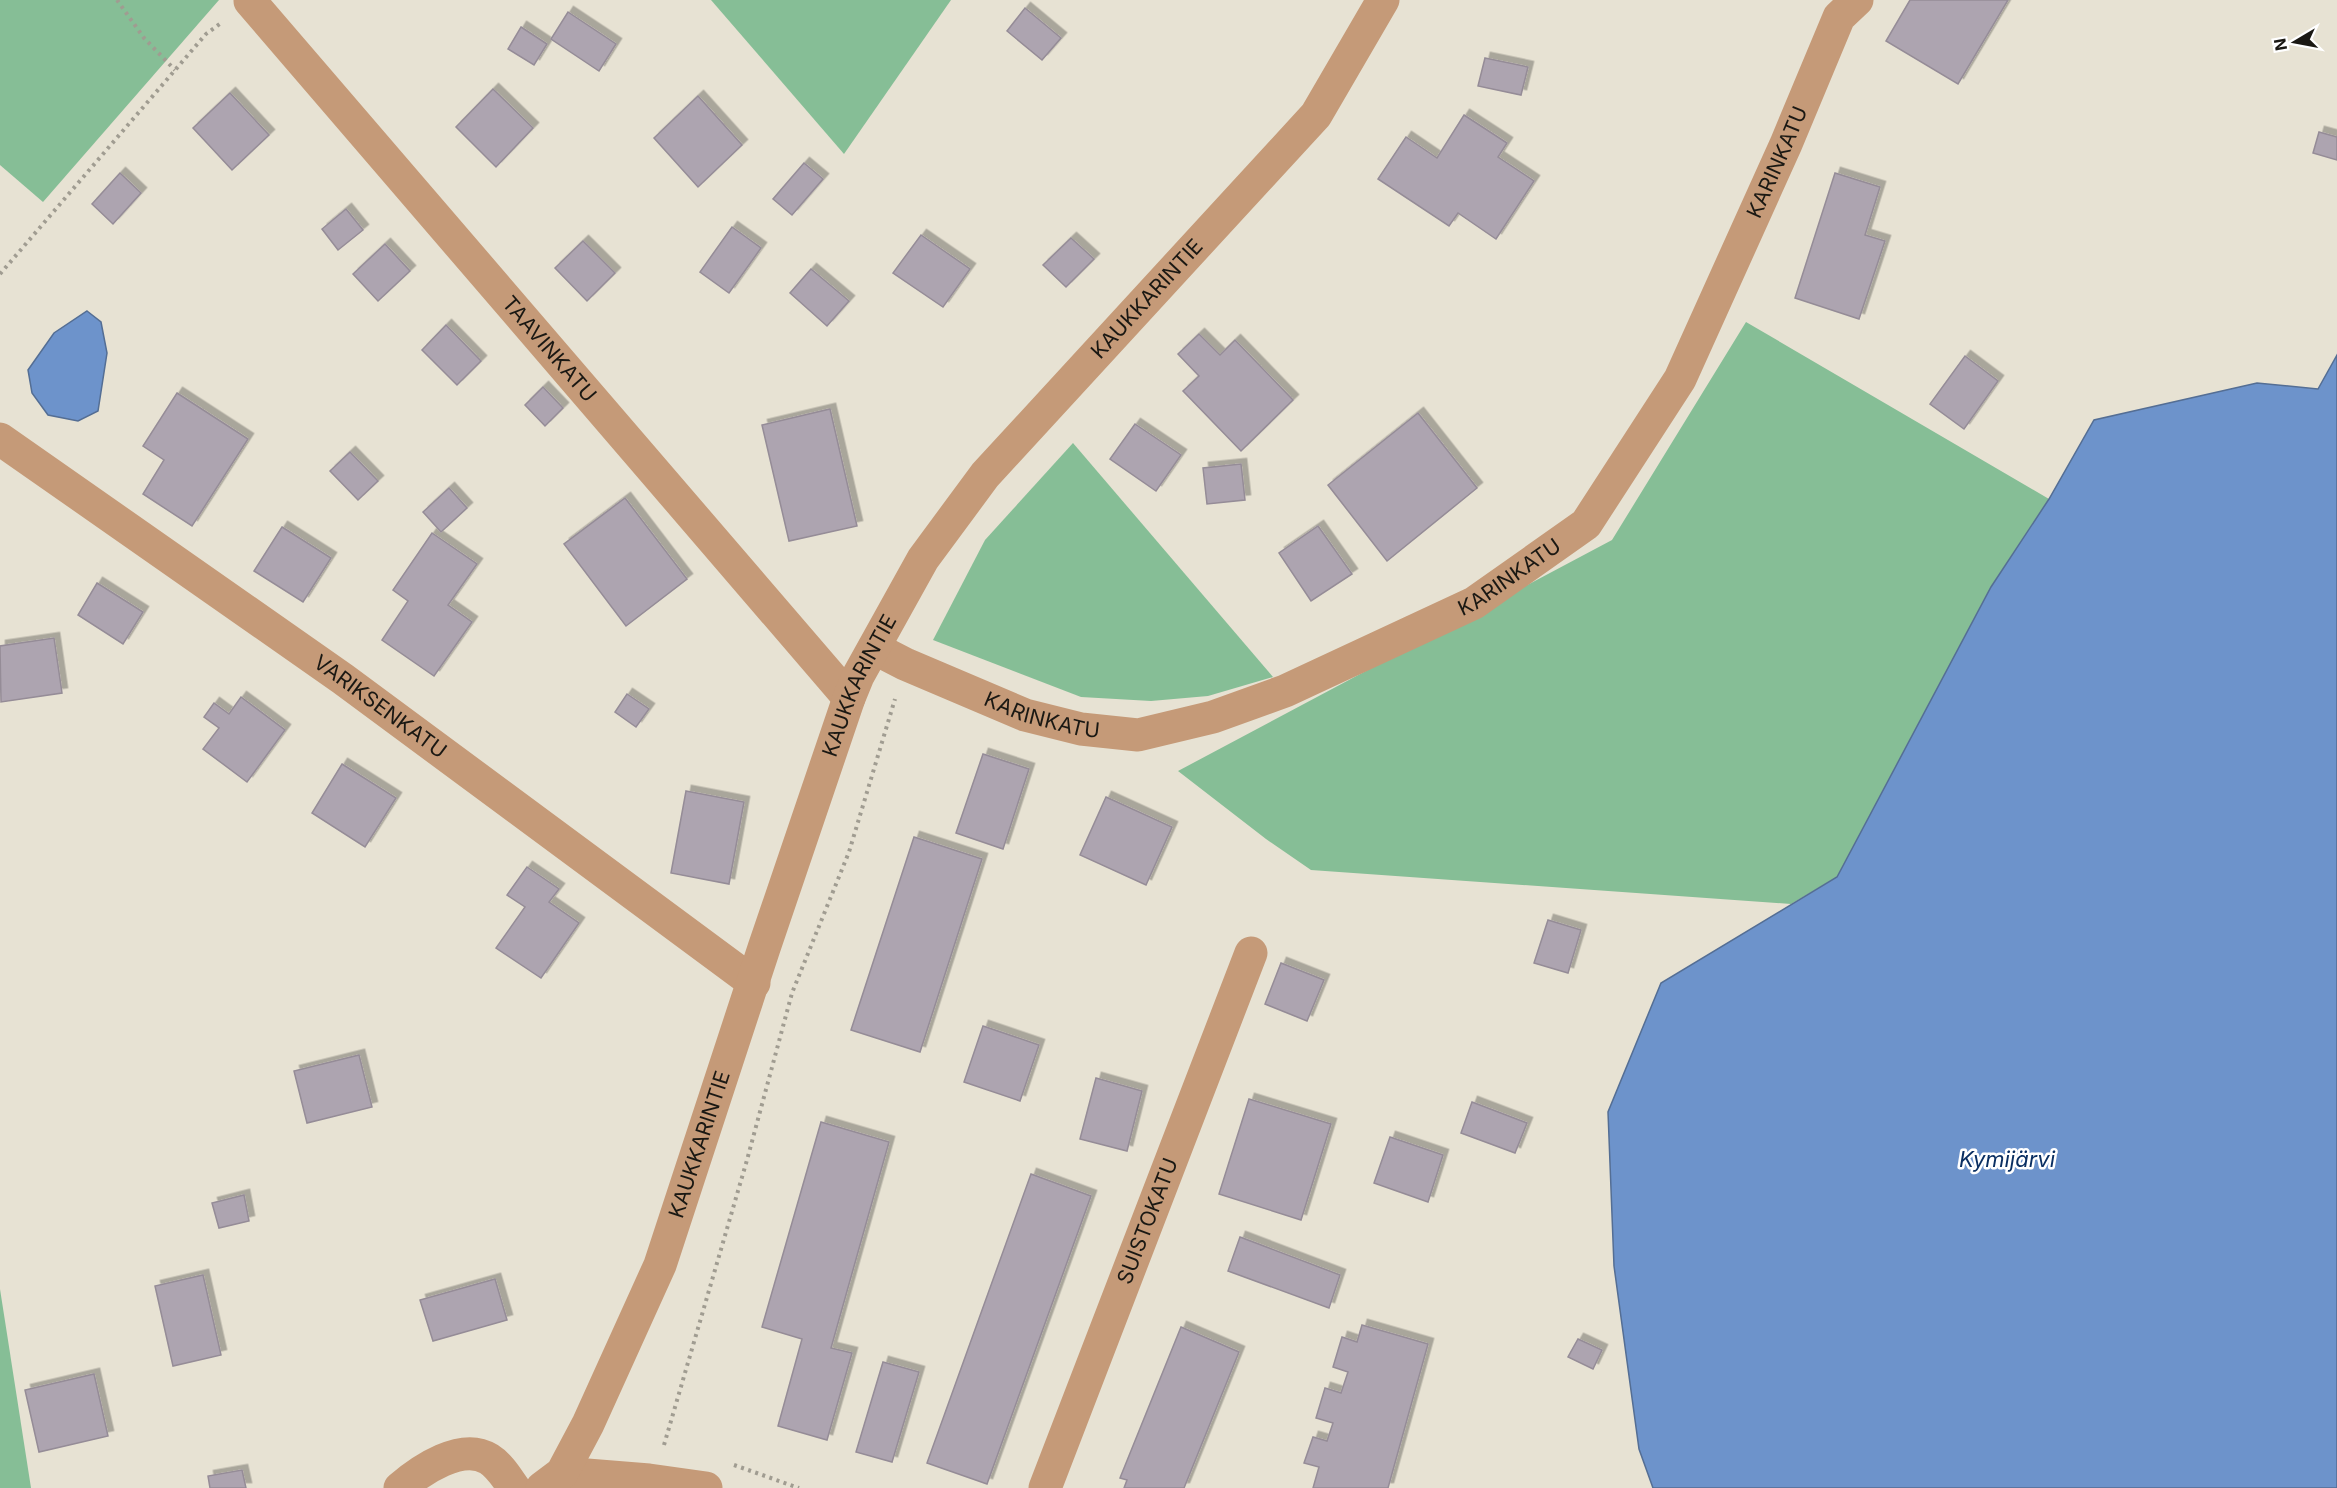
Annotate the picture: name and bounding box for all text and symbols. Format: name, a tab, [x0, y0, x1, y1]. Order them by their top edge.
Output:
north arrow	[2265, 12, 2325, 72]
text: N	[2269, 37, 2291, 52]
street label: KARINKATU	[1741, 102, 1812, 222]
street label: KAUKKARINTIE	[1085, 234, 1208, 363]
street label: TAAVINKATU	[497, 291, 602, 407]
street label: KARINKATU	[1454, 533, 1565, 621]
street label: KAUKKARINTIE	[817, 610, 902, 760]
street label: VARIKSENKATU	[309, 649, 452, 763]
street label: KARINKATU	[981, 686, 1101, 743]
street label: KAUKKARINTIE	[663, 1067, 735, 1221]
water label: Kymijärvi	[1959, 1146, 2056, 1172]
street label: SUISTOKATU	[1112, 1154, 1183, 1288]

